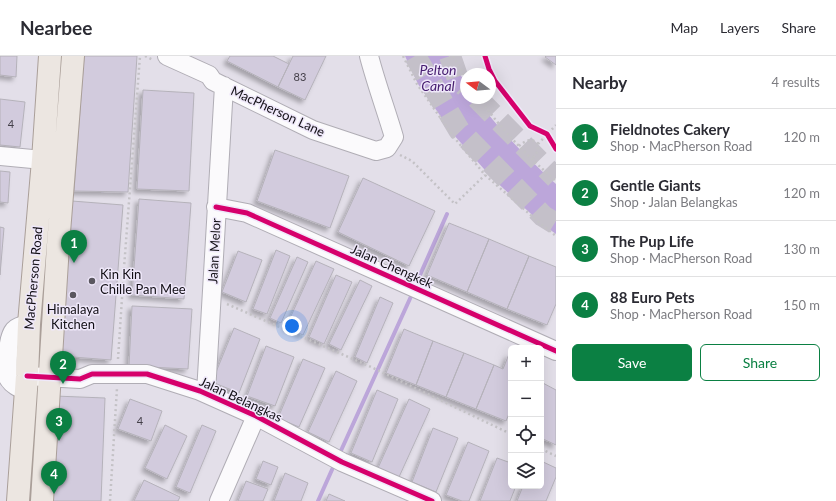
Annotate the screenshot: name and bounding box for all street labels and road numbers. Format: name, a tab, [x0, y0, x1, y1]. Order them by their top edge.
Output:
street label: MacPherson Lane	[228, 82, 328, 140]
street label: Jalan Melor	[204, 218, 224, 284]
street label: MacPherson Road	[21, 226, 45, 330]
street label: Jalan Chengkek	[348, 241, 436, 291]
street label: Jalan Belangkas	[197, 373, 285, 425]

